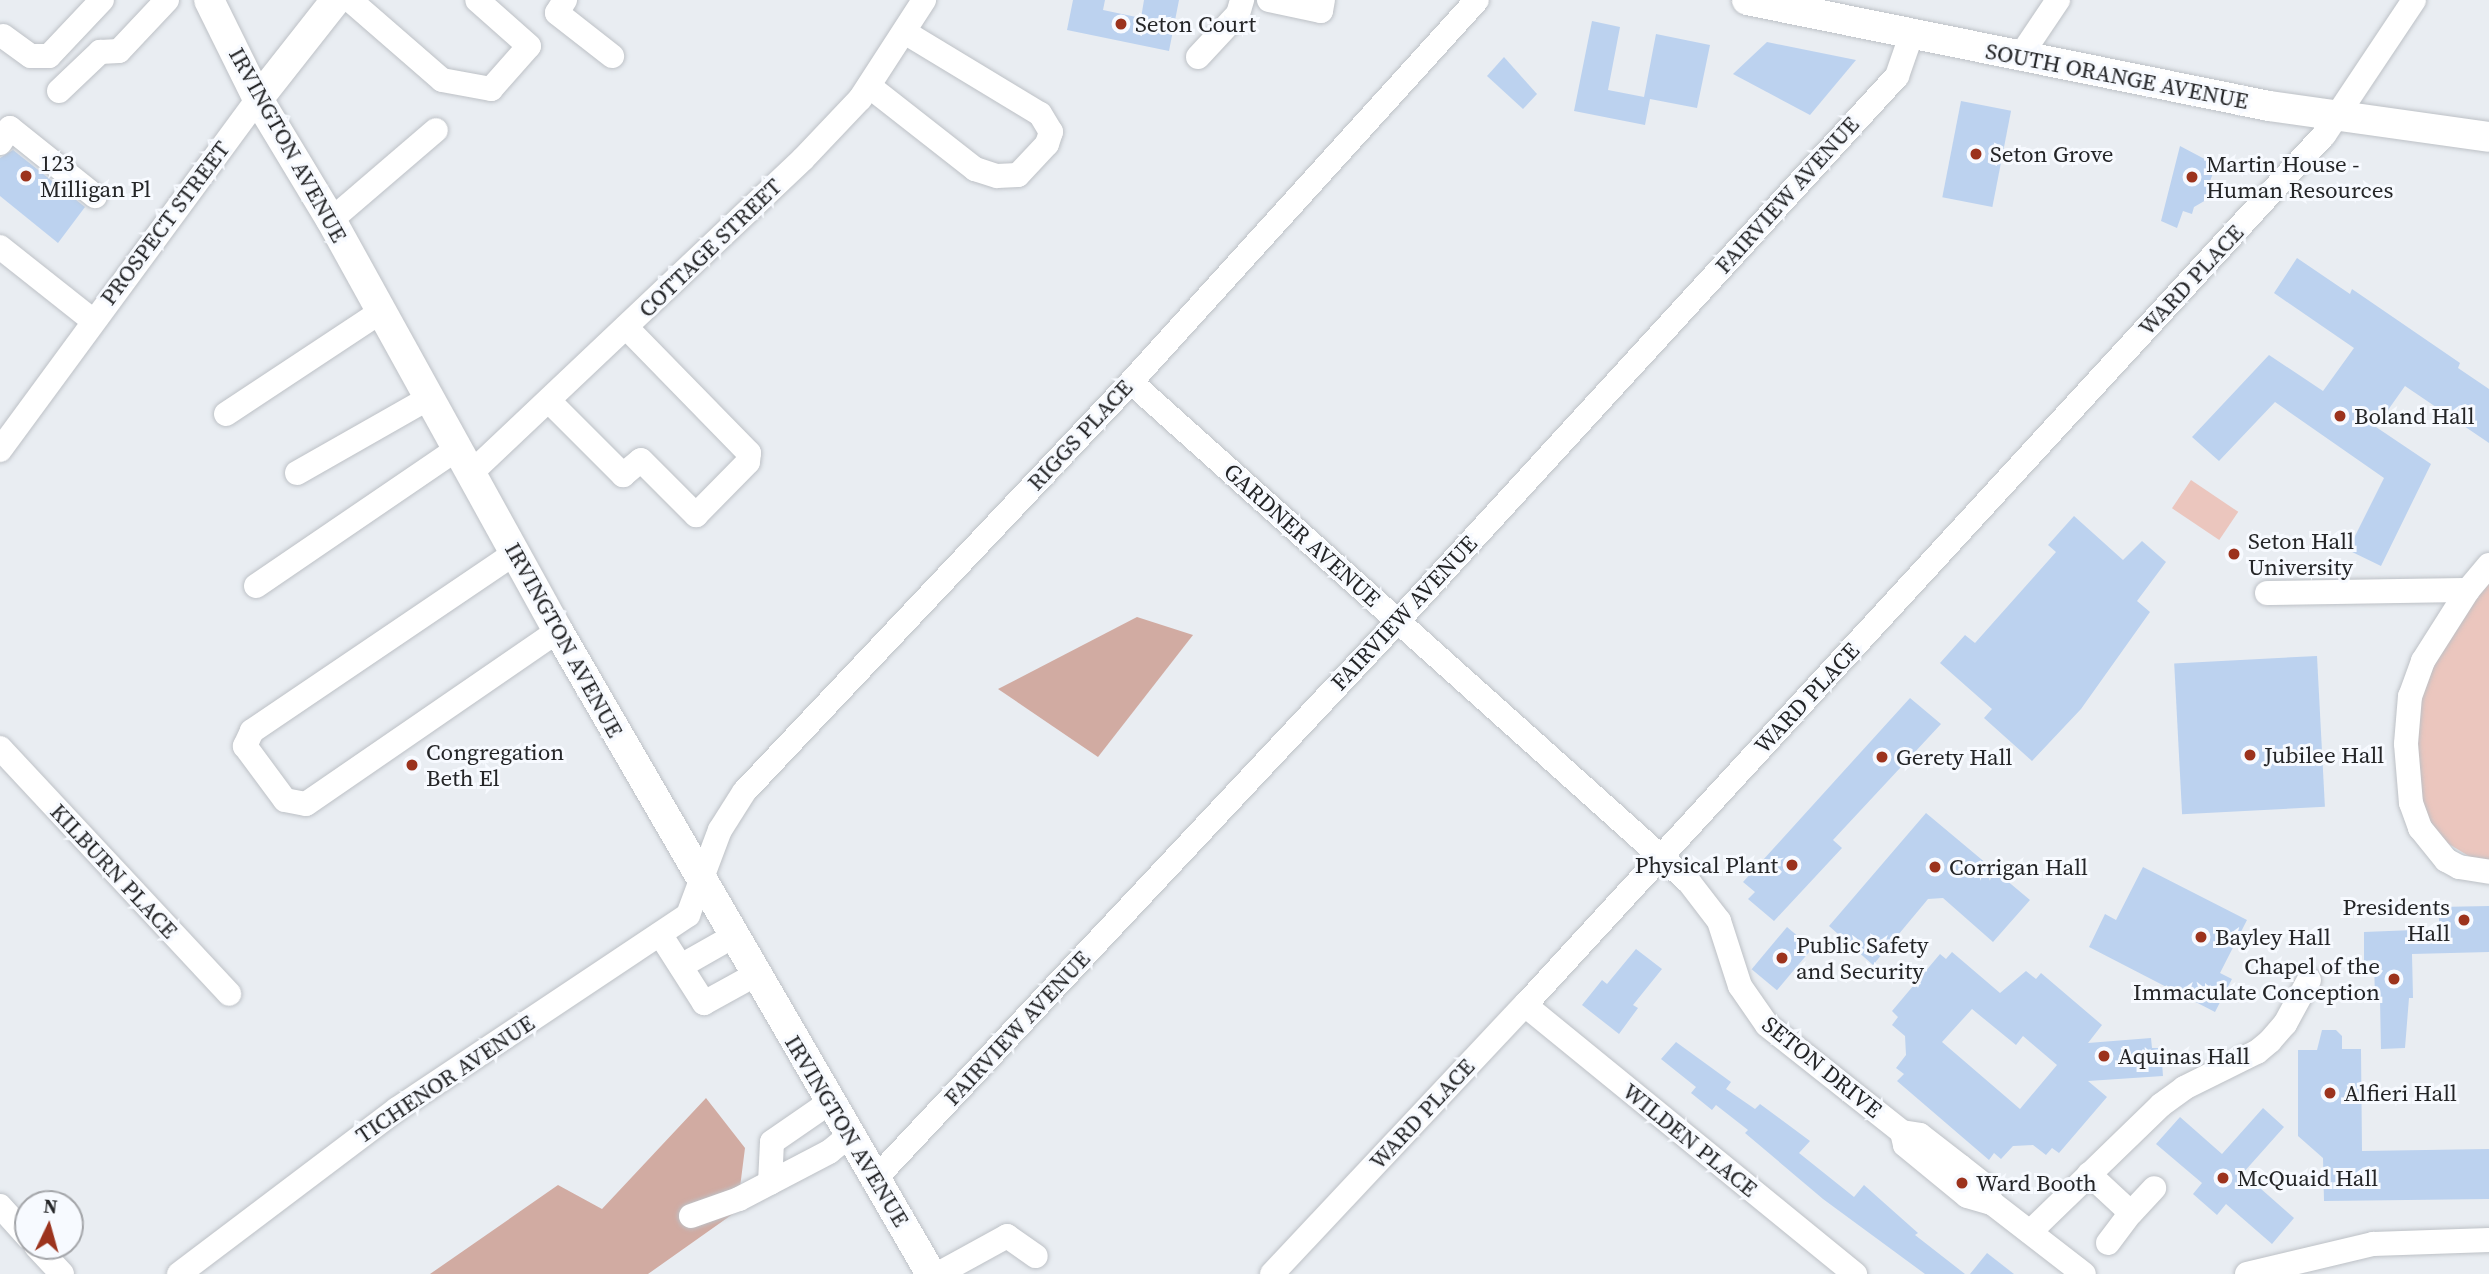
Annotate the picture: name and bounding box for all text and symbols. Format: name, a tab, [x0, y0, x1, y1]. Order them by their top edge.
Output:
place label: Seton Court	[1135, 10, 1256, 38]
marker: Seton Court	[1113, 16, 1129, 32]
street label: SOUTH ORANGE AVENUE	[1983, 37, 2251, 115]
street label: IRVINGTON AVENUE	[223, 43, 353, 247]
street label: FAIRVIEW AVENUE	[1709, 110, 1865, 280]
street label: PROSPECT STREET	[94, 135, 236, 311]
place label: Seton Grove	[1990, 140, 2114, 168]
marker: Seton Grove	[1968, 146, 1984, 162]
place label: 123 Milligan Pl	[40, 149, 151, 203]
place label: Martin House - Human Resources	[2206, 150, 2393, 204]
marker: 123 Milligan Pl	[18, 168, 34, 184]
marker: Martin House - Human Resources	[2184, 169, 2200, 185]
street label: COTTAGE STREET	[633, 173, 787, 323]
street label: WARD PLACE	[2133, 219, 2249, 341]
street label: RIGGS PLACE	[1022, 374, 1138, 496]
place label: Boland Hall	[2354, 402, 2474, 430]
marker: Boland Hall	[2332, 408, 2348, 424]
street label: GARDNER AVENUE	[1218, 458, 1386, 612]
place label: Seton Hall University	[2248, 527, 2354, 581]
street label: FAIRVIEW AVENUE	[1325, 530, 1483, 696]
street label: IRVINGTON AVENUE	[499, 538, 629, 742]
marker: Seton Hall University	[2226, 546, 2242, 562]
street label: WARD PLACE	[1749, 637, 1865, 759]
place label: Congregation Beth El	[426, 738, 564, 792]
place label: Jubilee Hall	[2264, 741, 2384, 769]
place label: Gerety Hall	[1896, 743, 2012, 771]
marker: Jubilee Hall	[2242, 747, 2258, 763]
marker: Gerety Hall	[1874, 749, 1890, 765]
marker: Congregation Beth El	[404, 757, 420, 773]
street label: KILBURN PLACE	[45, 798, 183, 944]
place label: Physical Plant	[1635, 851, 1778, 879]
place label: Corrigan Hall	[1949, 853, 2088, 881]
marker: Physical Plant	[1784, 857, 1800, 873]
marker: Corrigan Hall	[1927, 859, 1943, 875]
place label: Presidents Hall	[2343, 893, 2450, 947]
marker: Presidents Hall	[2456, 912, 2472, 928]
place label: Bayley Hall	[2215, 923, 2331, 951]
marker: Bayley Hall	[2193, 929, 2209, 945]
place label: Public Safety and Security	[1796, 931, 1929, 985]
street label: FAIRVIEW AVENUE	[938, 945, 1096, 1111]
marker: Public Safety and Security	[1774, 950, 1790, 966]
place label: Chapel of the Immaculate Conception	[2133, 952, 2380, 1006]
marker: Chapel of the Immaculate Conception	[2386, 971, 2402, 987]
street label: TICHENOR AVENUE	[350, 1009, 540, 1149]
street label: SETON DRIVE	[1757, 1010, 1887, 1124]
street label: IRVINGTON AVENUE	[779, 1030, 915, 1232]
place label: Aquinas Hall	[2118, 1042, 2250, 1070]
marker: Aquinas Hall	[2096, 1048, 2112, 1064]
street label: WARD PLACE	[1364, 1053, 1480, 1175]
street label: WILDEN PLACE	[1617, 1077, 1763, 1203]
place label: Alfieri Hall	[2344, 1079, 2457, 1107]
marker: Alfieri Hall	[2322, 1085, 2338, 1101]
place label: McQuaid Hall	[2237, 1164, 2378, 1192]
place label: Ward Booth	[1976, 1169, 2097, 1197]
marker: McQuaid Hall	[2215, 1170, 2231, 1186]
marker: Ward Booth	[1954, 1175, 1970, 1191]
north arrow	[14, 1190, 84, 1260]
text: N	[43, 1193, 59, 1220]

